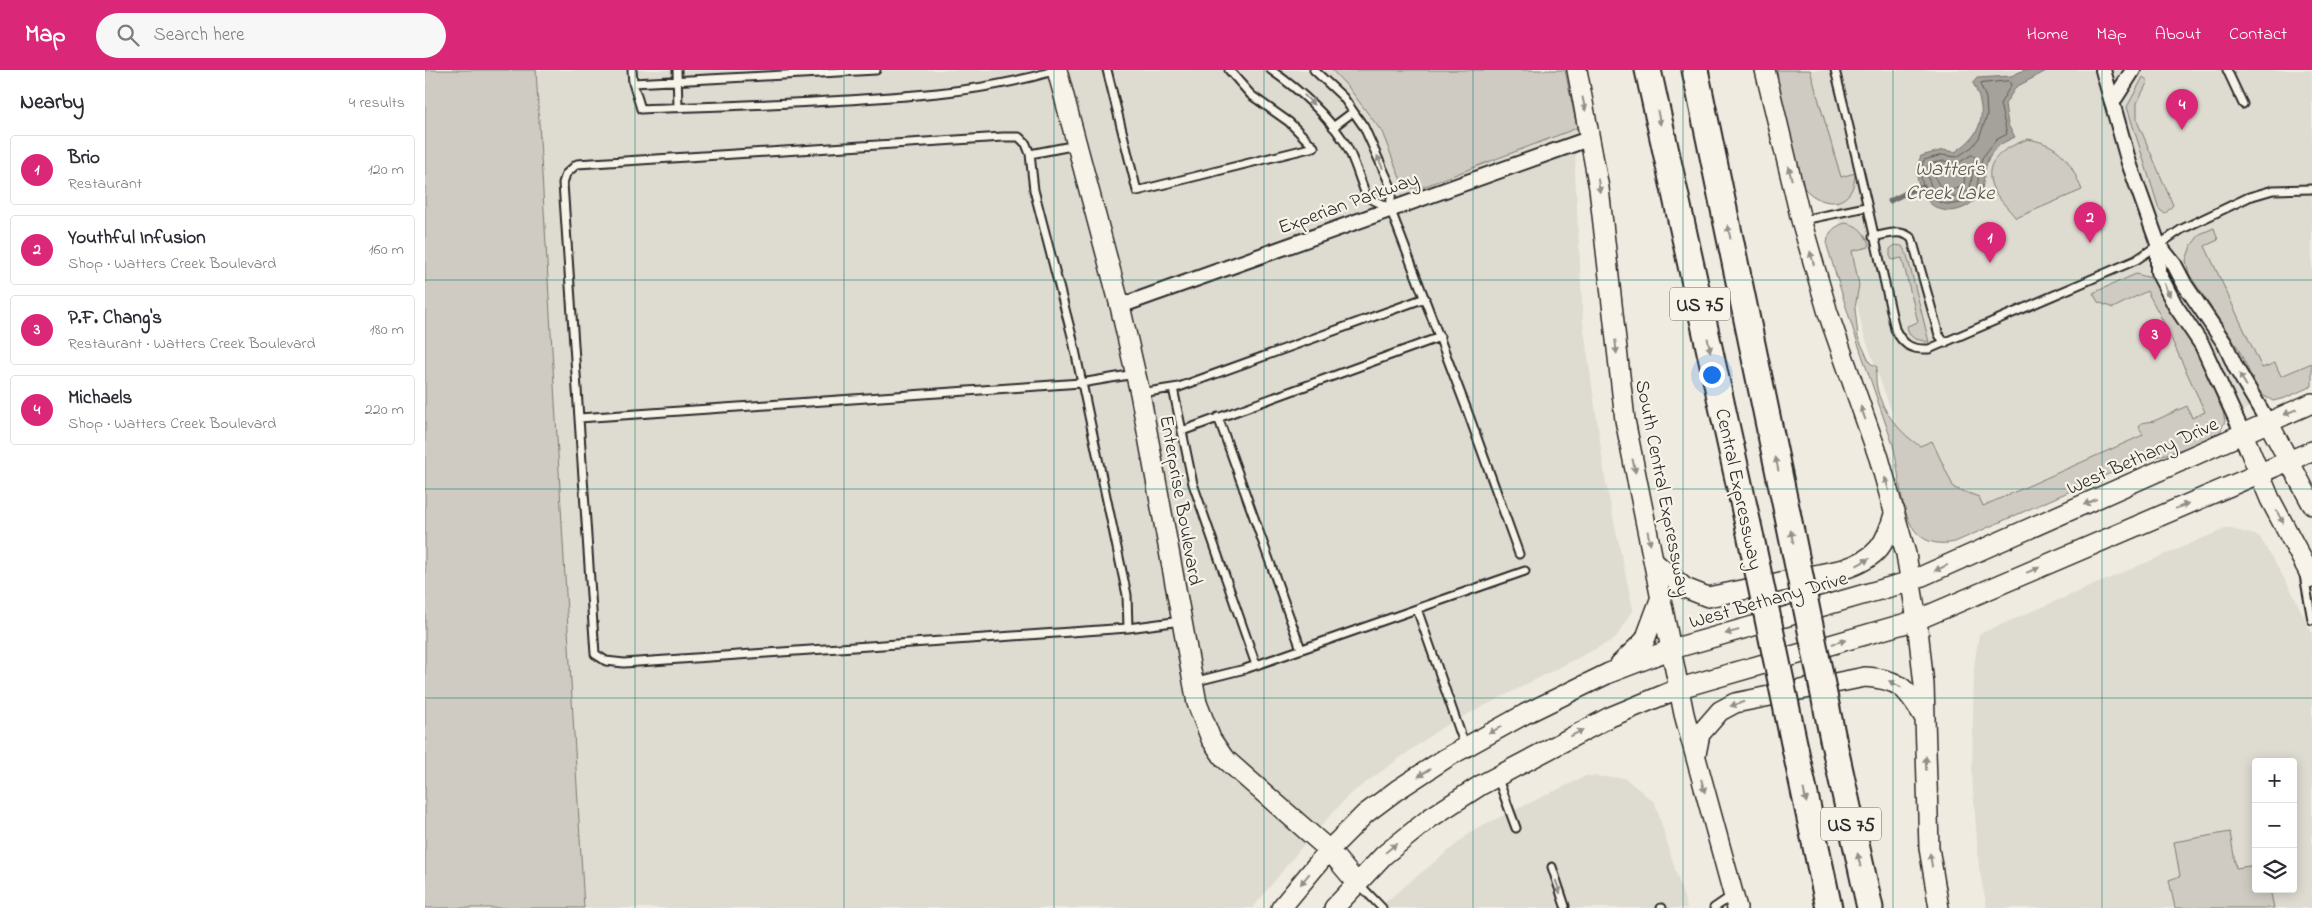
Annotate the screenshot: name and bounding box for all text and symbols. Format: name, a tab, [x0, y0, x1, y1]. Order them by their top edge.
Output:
search box	[96, 13, 446, 58]
text: Map	[25, 18, 66, 53]
icon: search	[114, 21, 142, 49]
text: Search here	[154, 22, 245, 49]
text: Home	[2027, 22, 2068, 48]
text: Map	[2096, 22, 2127, 48]
text: About	[2155, 22, 2201, 48]
text: Contact	[2229, 22, 2287, 48]
text: Nearby	[20, 88, 84, 118]
pin: 4	[2166, 89, 2198, 130]
text: 4 results	[349, 91, 405, 115]
one-way arrow	[1303, 94, 1315, 106]
one-way arrow	[1580, 96, 1588, 112]
one-way arrow	[1655, 110, 1663, 125]
text: Brio	[68, 145, 100, 172]
one-way arrow	[1376, 155, 1384, 169]
water label: Watter's Creek Lake	[1905, 155, 1996, 209]
text: 1	[34, 158, 40, 182]
text: 120 m	[368, 158, 404, 182]
street label: Experian Parkway	[1275, 165, 1423, 243]
one-way arrow	[1785, 165, 1793, 180]
text: Restaurant	[68, 172, 142, 196]
one-way arrow	[1595, 178, 1603, 194]
pin: 2	[2074, 202, 2106, 243]
pin: 1	[1974, 222, 2006, 263]
one-way arrow	[1724, 223, 1732, 239]
text: Youthful Infusion	[68, 225, 206, 252]
text: 2	[33, 238, 41, 262]
text: 160 m	[369, 238, 404, 262]
one-way arrow	[1808, 251, 1816, 266]
text: Shop · Watters Creek Boulevard	[68, 252, 276, 276]
one-way arrow	[2163, 283, 2171, 297]
road number: US 75	[1670, 288, 1730, 320]
text: P.F. Chang's	[68, 305, 162, 332]
text: 3	[34, 318, 40, 342]
text: 180 m	[370, 318, 404, 342]
pin: 3	[2139, 319, 2171, 360]
text: Restaurant · Watters Creek Boulevard	[68, 332, 316, 356]
one-way arrow	[1705, 337, 1713, 352]
one-way arrow	[1612, 340, 1620, 356]
your location	[1699, 362, 1725, 388]
one-way arrow	[2239, 373, 2248, 386]
street label: South Central Expressway	[1626, 378, 1697, 599]
text: Michaels	[68, 385, 132, 412]
text: 4	[34, 398, 40, 422]
text: 220 m	[365, 398, 404, 422]
one-way arrow	[1859, 405, 1866, 420]
street label: Central Expressway	[1706, 406, 1769, 573]
one-way arrow	[2283, 409, 2297, 417]
street label: West Bethany Drive	[2062, 411, 2224, 504]
text: Shop · Watters Creek Boulevard	[68, 412, 276, 436]
street label: Enterprise Boulevard	[1150, 413, 1209, 588]
one-way arrow	[1773, 457, 1781, 472]
one-way arrow	[1631, 459, 1639, 475]
one-way arrow	[1883, 477, 1891, 492]
one-way arrow	[2083, 499, 2097, 507]
one-way arrow	[2175, 502, 2189, 510]
one-way arrow	[2276, 510, 2284, 525]
one-way arrow	[1788, 529, 1796, 544]
one-way arrow	[1645, 530, 1653, 545]
one-way arrow	[1856, 557, 1869, 566]
street label: West Bethany Drive	[1686, 565, 1851, 638]
one-way arrow	[1934, 565, 1948, 573]
one-way arrow	[2026, 566, 2040, 574]
one-way arrow	[1724, 629, 1739, 637]
one-way arrow	[1831, 637, 1846, 645]
one-way arrow	[1888, 680, 1903, 688]
one-way arrow	[1730, 701, 1745, 708]
one-way arrow	[1488, 726, 1501, 735]
one-way arrow	[1570, 729, 1585, 737]
one-way arrow	[1922, 755, 1930, 771]
map controls	[2252, 758, 2297, 893]
button: +	[2252, 758, 2297, 803]
one-way arrow	[1417, 768, 1430, 778]
one-way arrow	[1699, 779, 1707, 794]
one-way arrow	[1801, 788, 1809, 803]
button: −	[2252, 803, 2297, 848]
road number: US 75	[1821, 808, 1881, 841]
one-way arrow	[1385, 843, 1398, 854]
button: layers	[2252, 848, 2297, 893]
one-way arrow	[1926, 852, 1934, 868]
one-way arrow	[1855, 853, 1863, 868]
one-way arrow	[1300, 872, 1311, 885]
one-way arrow	[1555, 879, 1563, 894]

